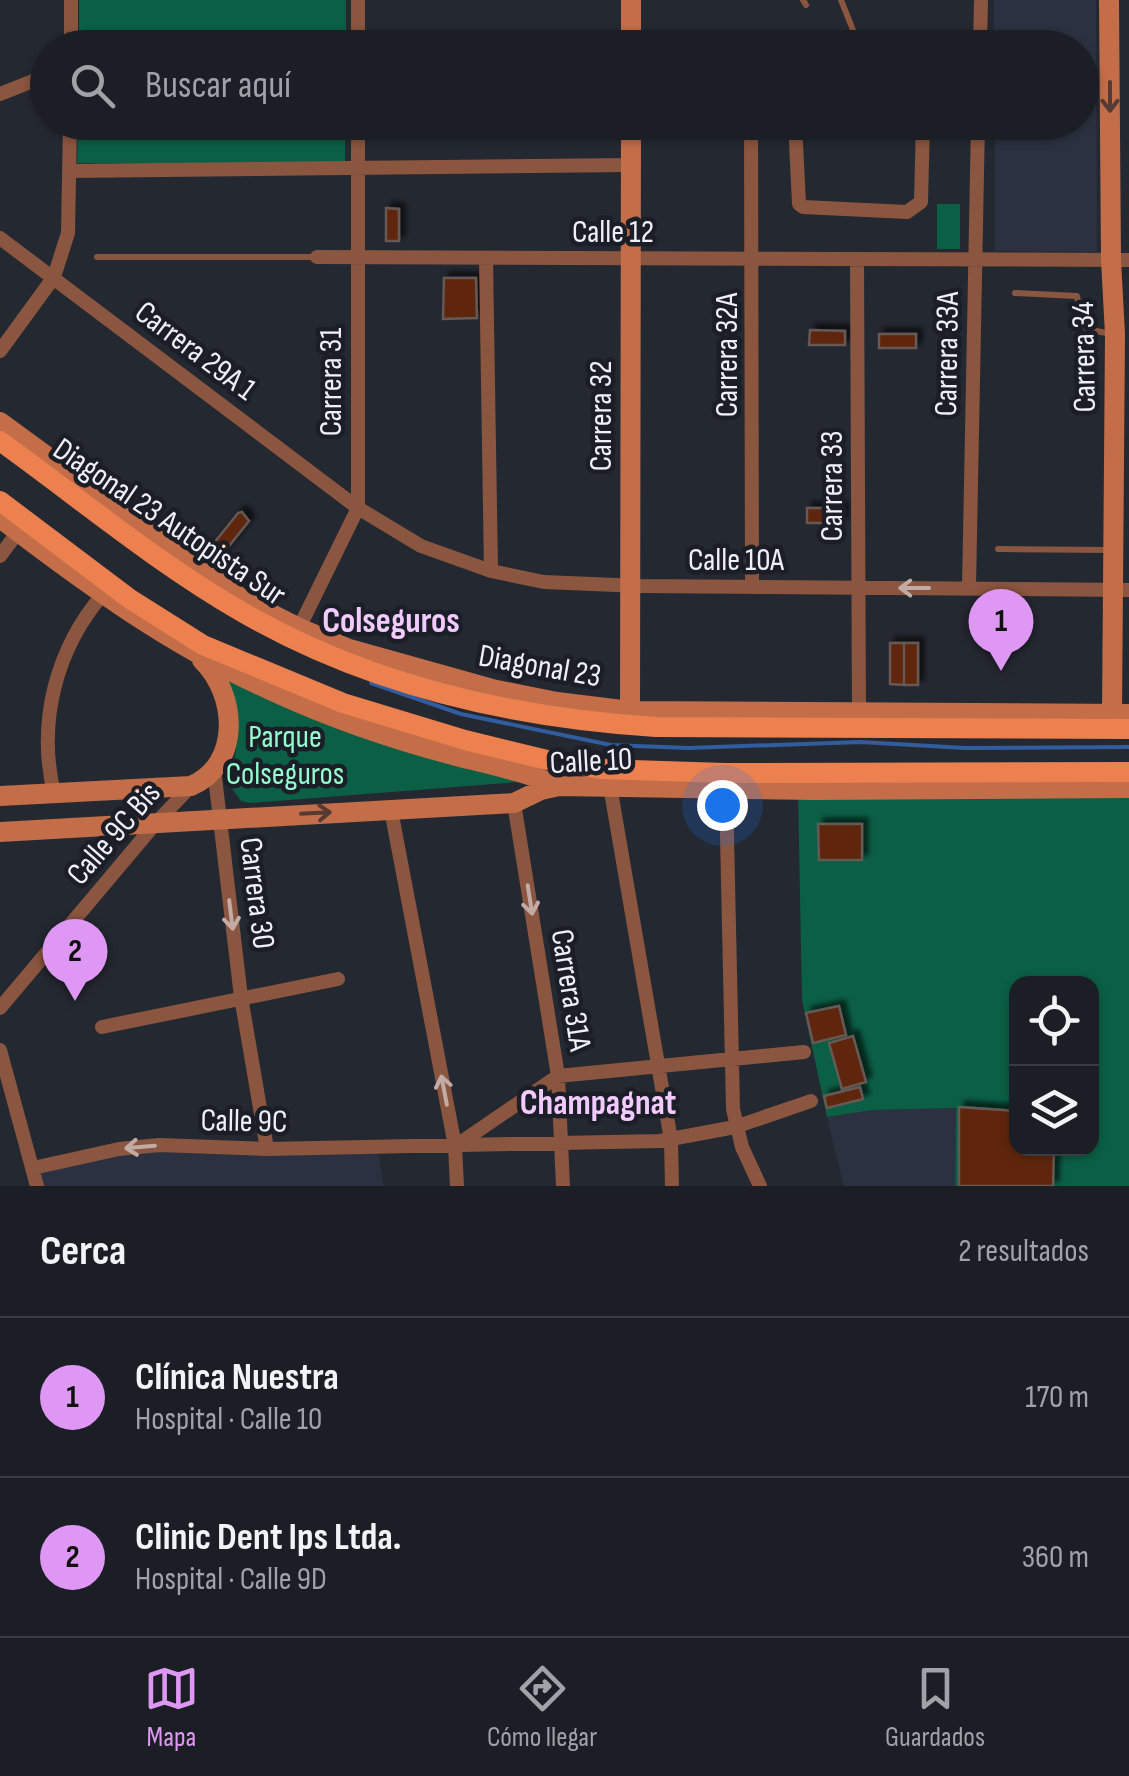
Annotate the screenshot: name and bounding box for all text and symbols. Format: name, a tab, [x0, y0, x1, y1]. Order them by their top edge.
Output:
search box	[30, 30, 1099, 140]
icon: search	[65, 58, 120, 113]
text: Buscar aquí	[145, 63, 291, 108]
one-way arrow	[1100, 80, 1120, 113]
street label: Calle 12	[572, 213, 654, 252]
street label: Carrera 33A	[927, 291, 968, 417]
street label: Carrera 32A	[708, 292, 747, 417]
street label: Carrera 29A 1	[127, 293, 263, 409]
street label: Carrera 34	[1064, 301, 1105, 413]
street label: Carrera 31	[312, 328, 351, 436]
street label: Carrera 32	[582, 361, 621, 471]
street label: Diagonal 23 Autopista Sur	[45, 430, 293, 615]
street label: Carrera 33	[813, 431, 852, 541]
street label: Calle 10A	[688, 541, 784, 580]
one-way arrow	[898, 578, 930, 597]
pin: 1	[968, 588, 1034, 671]
district label: Colseguros	[322, 600, 460, 643]
street label: Diagonal 23	[475, 637, 604, 696]
park label: Parque Colseguros	[226, 718, 344, 794]
street label: Calle 10	[549, 740, 633, 783]
street label: Calle 9C Bis	[59, 775, 169, 893]
your location	[697, 780, 748, 831]
one-way arrow	[300, 804, 332, 823]
street label: Carrera 30	[230, 835, 283, 951]
one-way arrow	[521, 883, 540, 915]
one-way arrow	[222, 898, 241, 931]
pin: 2	[42, 918, 108, 1001]
street label: Carrera 31A	[542, 927, 599, 1054]
map controls	[1009, 976, 1099, 1156]
button: locate	[1009, 976, 1099, 1066]
button: layers	[1009, 1066, 1099, 1156]
one-way arrow	[434, 1074, 453, 1106]
district label: Champagnat	[520, 1082, 676, 1125]
street label: Calle 9C	[200, 1101, 288, 1142]
one-way arrow	[124, 1138, 157, 1157]
text: Cerca	[40, 1226, 126, 1277]
text: 2 resultados	[958, 1232, 1089, 1271]
text: Clínica Nuestra	[135, 1355, 339, 1400]
text: 1	[66, 1378, 79, 1417]
text: 170 m	[1025, 1378, 1089, 1417]
text: Hospital · Calle 10	[135, 1400, 322, 1439]
text: Clinic Dent Ips Ltda.	[135, 1515, 401, 1560]
text: 2	[65, 1538, 80, 1577]
text: 360 m	[1022, 1538, 1089, 1577]
text: Hospital · Calle 9D	[135, 1560, 327, 1599]
tab: Mapa	[144, 1661, 199, 1754]
tab: Cómo llegar	[487, 1661, 597, 1754]
tab: Guardados	[885, 1661, 985, 1754]

